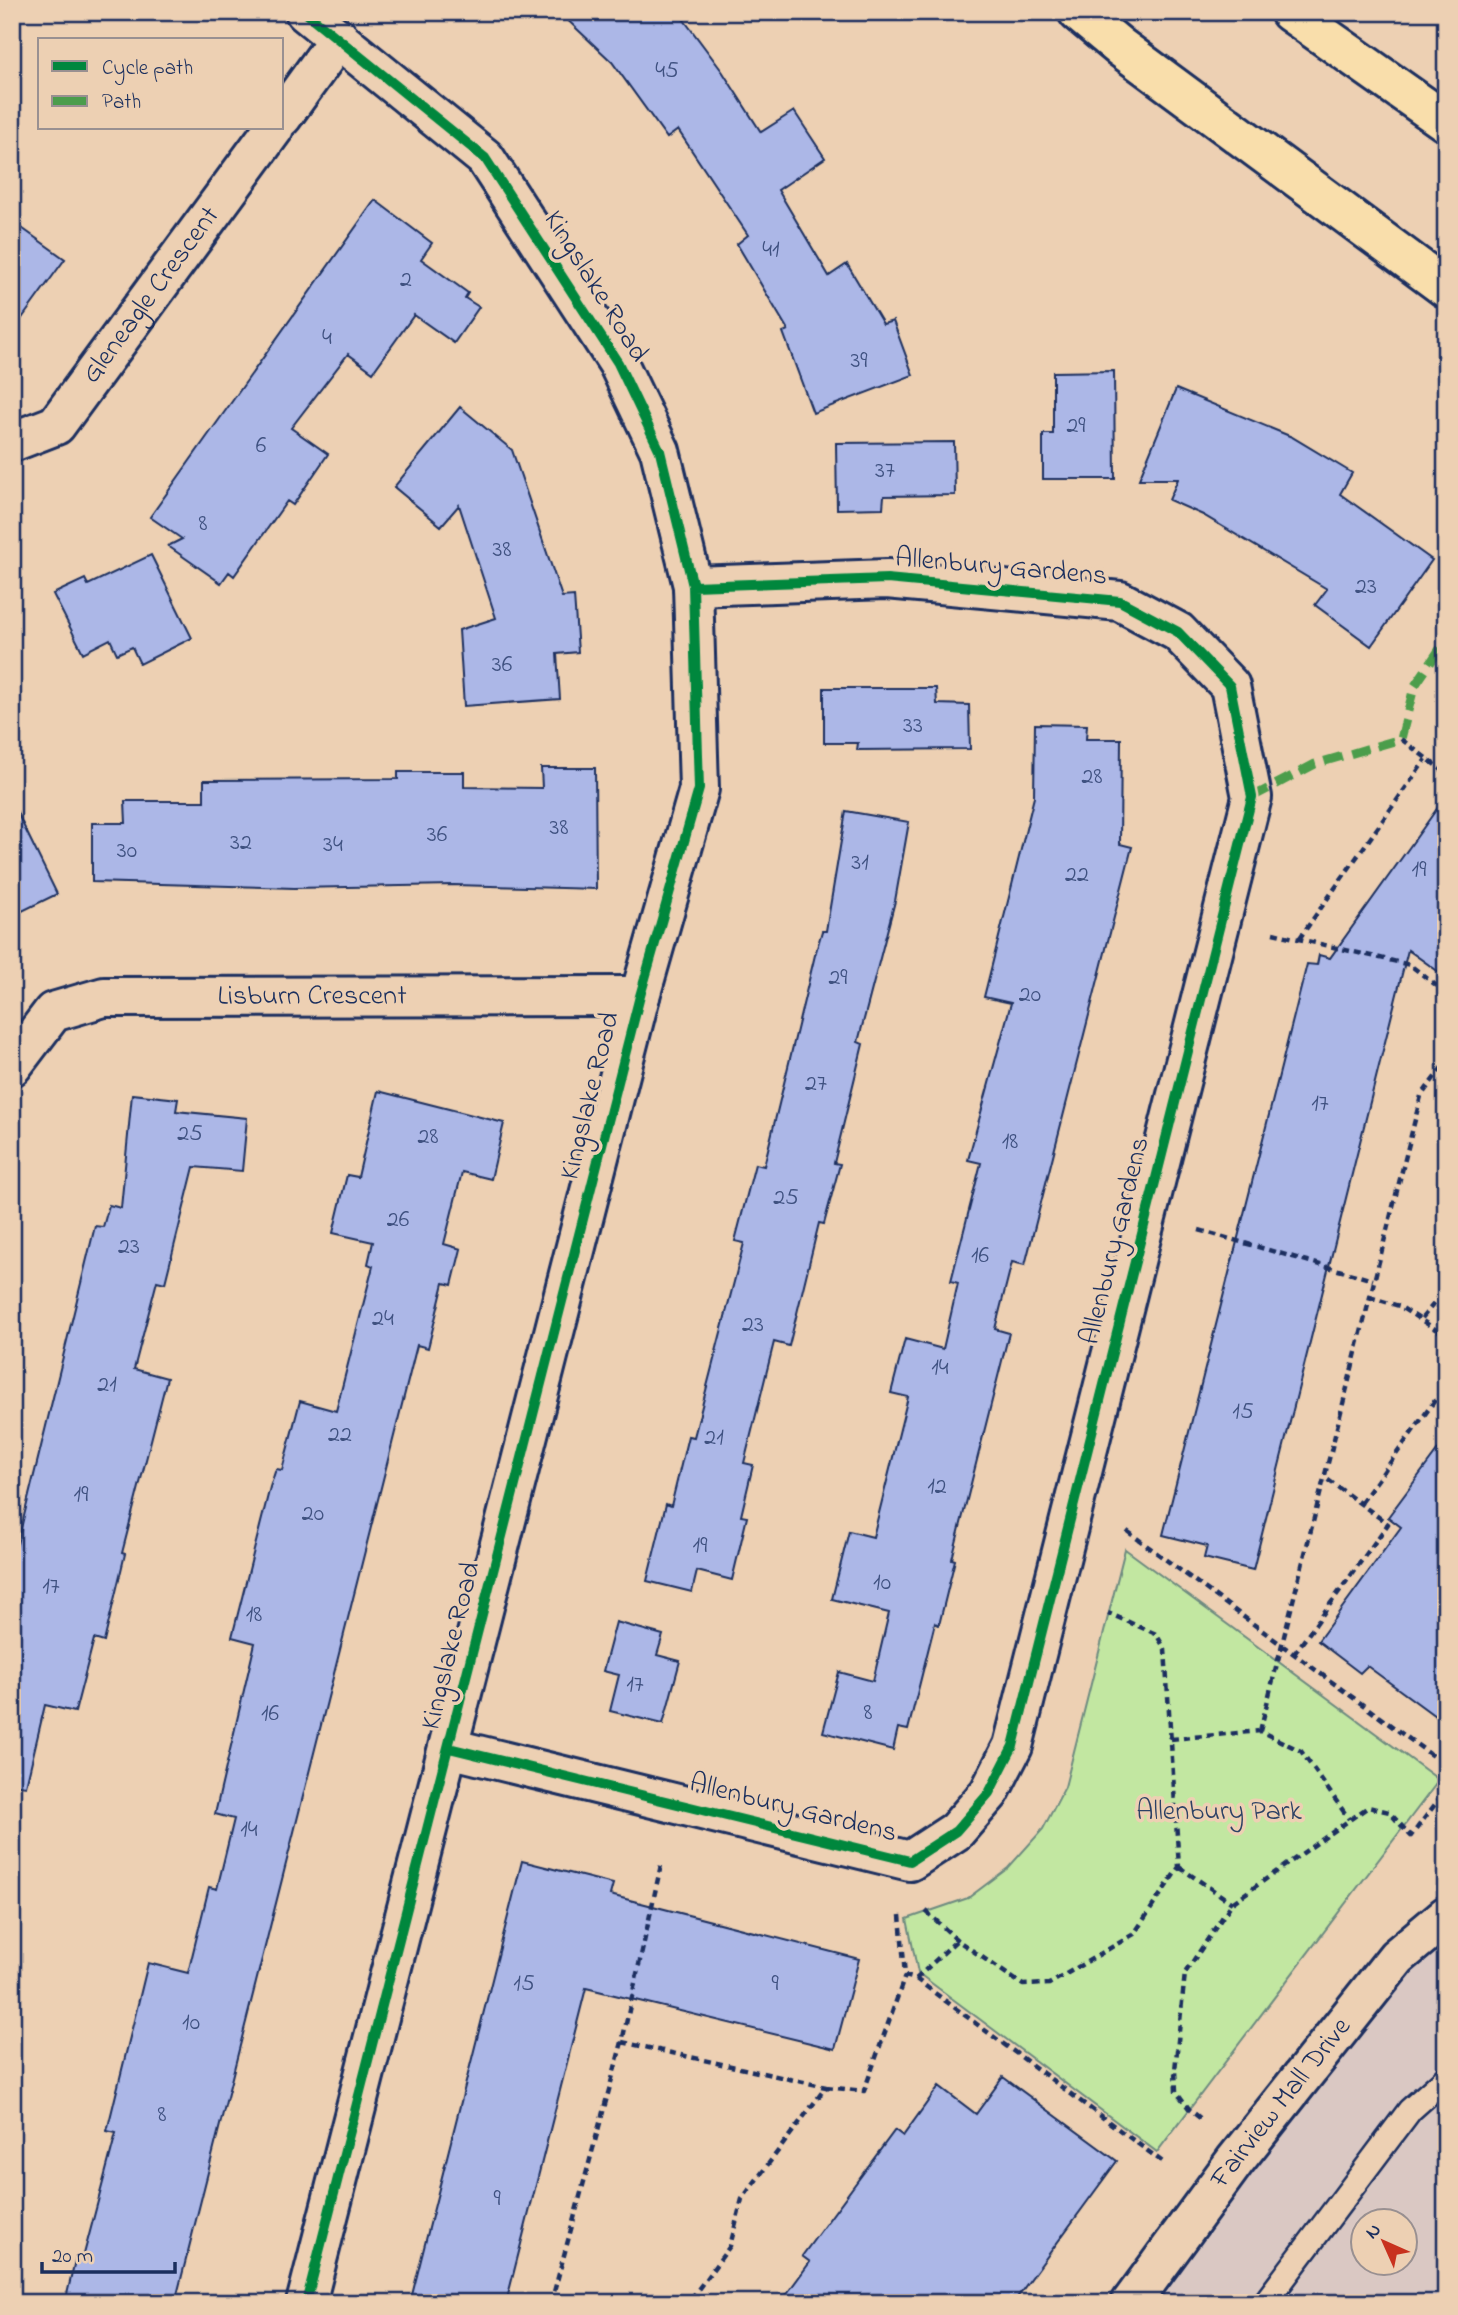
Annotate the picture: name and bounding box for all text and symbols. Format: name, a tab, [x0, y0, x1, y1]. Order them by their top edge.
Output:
legend	[38, 38, 284, 130]
text: Cycle path	[102, 54, 193, 86]
house number: 45	[655, 54, 679, 89]
text: Path	[102, 88, 141, 118]
street label: Gleneagle Crescent	[72, 198, 230, 393]
street label: Kingslake Road	[532, 203, 658, 371]
house number: 41	[762, 233, 780, 268]
house number: 2	[400, 263, 412, 298]
house number: 4	[322, 321, 332, 356]
house number: 39	[850, 344, 868, 379]
house number: 29	[1066, 409, 1086, 444]
house number: 6	[256, 429, 267, 464]
house number: 37	[875, 454, 895, 489]
house number: 8	[199, 507, 208, 542]
house number: 38	[493, 533, 511, 568]
street label: Allenbury Gardens	[893, 538, 1109, 598]
house number: 23	[1355, 570, 1377, 605]
house number: 36	[492, 648, 513, 683]
house number: 33	[903, 709, 923, 744]
house number: 28	[1082, 760, 1102, 795]
house number: 38	[550, 811, 568, 846]
house number: 36	[427, 818, 448, 853]
house number: 32	[230, 826, 252, 861]
house number: 34	[323, 828, 343, 863]
house number: 30	[117, 834, 137, 869]
house number: 31	[851, 846, 869, 881]
house number: 19	[1412, 853, 1427, 888]
house number: 22	[1065, 858, 1089, 893]
house number: 29	[828, 961, 848, 996]
street label: Lisburn Crescent	[217, 976, 407, 1017]
house number: 20	[1019, 978, 1041, 1013]
street label: Kingslake Road	[550, 1007, 632, 1184]
house number: 27	[805, 1067, 827, 1102]
house number: 17	[1311, 1087, 1329, 1122]
house number: 25	[177, 1117, 203, 1152]
house number: 28	[418, 1120, 438, 1155]
house number: 18	[1002, 1125, 1018, 1160]
street label: Allenbury Gardens	[1070, 1133, 1162, 1349]
house number: 25	[773, 1181, 799, 1216]
house number: 26	[387, 1203, 410, 1238]
house number: 23	[118, 1230, 140, 1265]
house number: 16	[971, 1239, 990, 1274]
house number: 24	[372, 1302, 394, 1337]
house number: 23	[742, 1308, 764, 1343]
house number: 14	[931, 1351, 949, 1386]
house number: 21	[97, 1368, 117, 1403]
house number: 15	[1232, 1395, 1254, 1430]
house number: 22	[328, 1418, 352, 1453]
house number: 21	[704, 1421, 724, 1456]
house number: 12	[927, 1470, 947, 1505]
house number: 19	[74, 1478, 89, 1513]
house number: 20	[302, 1497, 324, 1532]
house number: 19	[693, 1529, 708, 1564]
street label: Kingslake Road	[411, 1557, 493, 1734]
house number: 10	[873, 1566, 891, 1601]
house number: 17	[42, 1570, 60, 1605]
house number: 18	[246, 1598, 262, 1633]
house number: 17	[626, 1668, 644, 1703]
house number: 8	[864, 1696, 873, 1731]
house number: 16	[261, 1697, 280, 1732]
street label: Allenbury Gardens	[685, 1763, 901, 1855]
park label: Allenbury Park	[1136, 1792, 1303, 1833]
house number: 14	[240, 1813, 258, 1848]
house number: 15	[513, 1967, 535, 2002]
house number: 9	[771, 1967, 779, 2002]
house number: 10	[182, 2006, 200, 2041]
street label: Fairview Mall Drive	[1200, 2009, 1362, 2198]
house number: 8	[158, 2098, 167, 2133]
house number: 9	[493, 2182, 501, 2217]
north arrow	[1350, 2206, 1420, 2276]
text: N	[1360, 2218, 1388, 2246]
scale bar	[42, 2231, 175, 2275]
text: 20 m	[52, 2242, 93, 2272]

